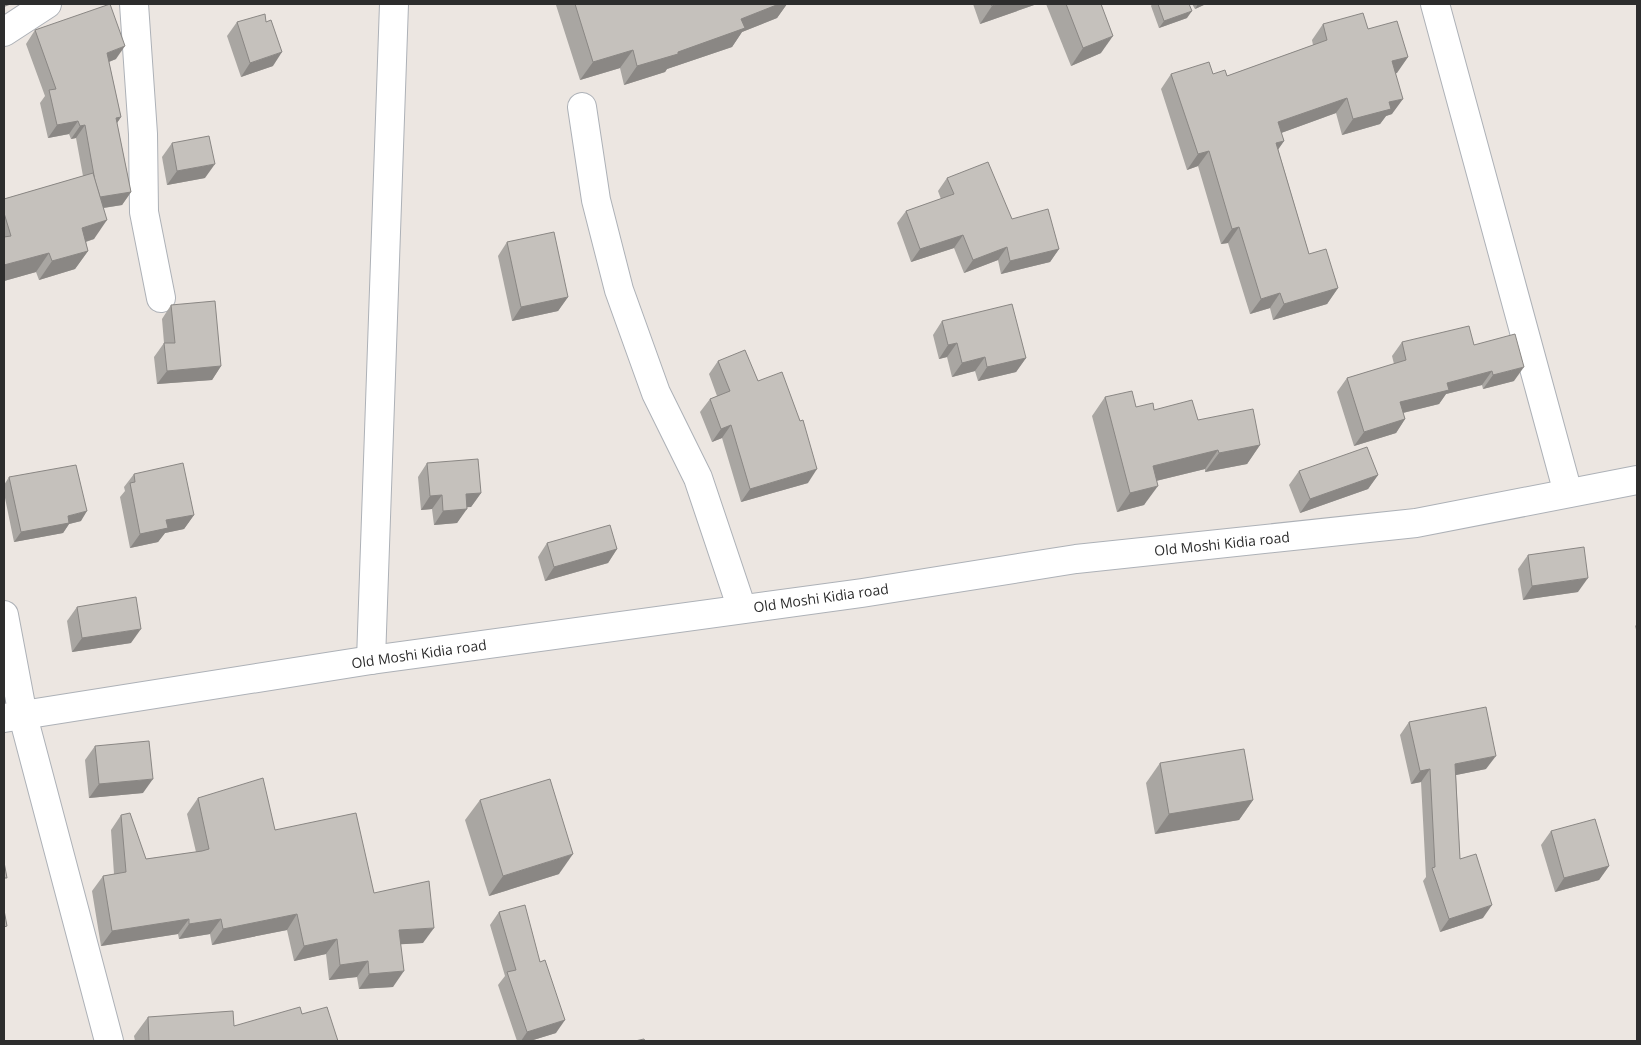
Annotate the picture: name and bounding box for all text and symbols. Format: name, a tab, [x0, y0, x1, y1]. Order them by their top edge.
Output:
street label: Old Moshi Kidia road	[1153, 527, 1291, 560]
street label: Old Moshi Kidia road	[752, 579, 890, 616]
street label: Old Moshi Kidia road	[350, 635, 488, 672]

